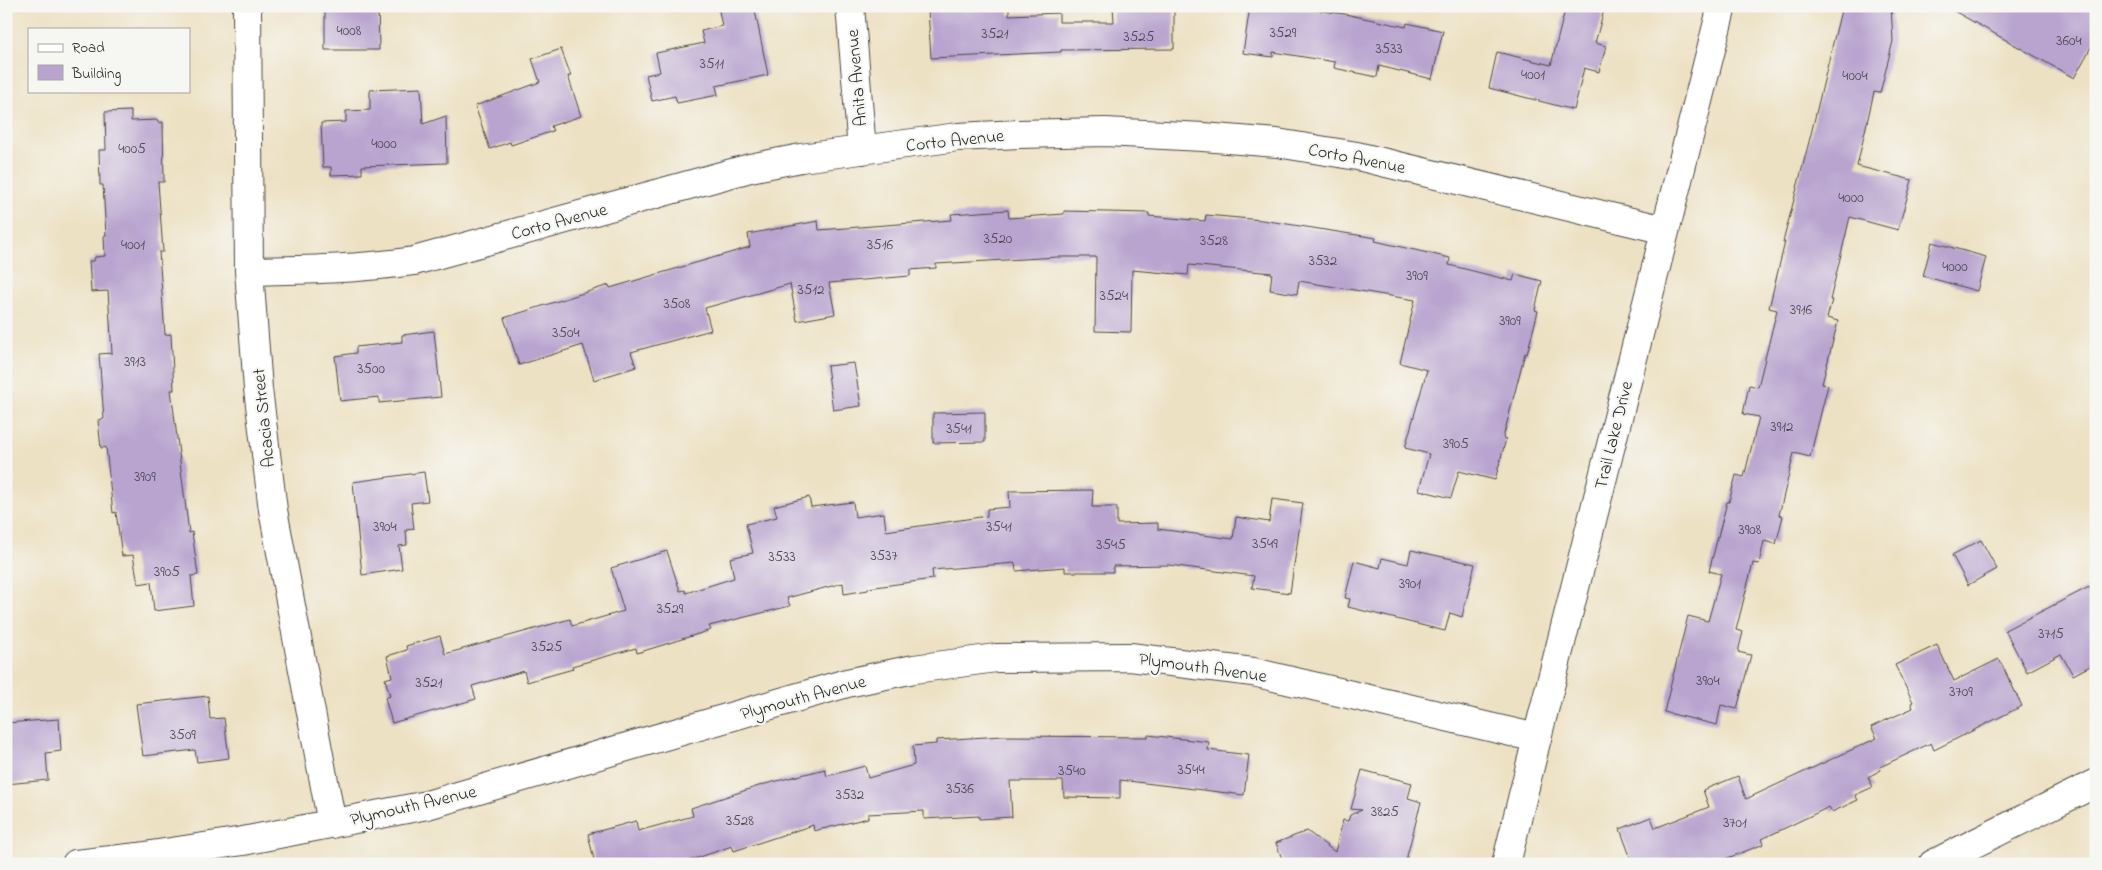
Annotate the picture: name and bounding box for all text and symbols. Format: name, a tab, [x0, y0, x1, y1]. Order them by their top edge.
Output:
house number: 4008	[337, 20, 362, 42]
house number: 3529	[1270, 22, 1297, 44]
house number: 3521	[981, 23, 1009, 45]
house number: 3525	[1124, 26, 1155, 48]
street label: Anita Avenue	[841, 27, 875, 127]
legend	[28, 28, 190, 92]
house number: 3604	[2056, 30, 2082, 52]
text: Road	[72, 37, 105, 59]
house number: 3533	[1375, 38, 1403, 60]
house number: 3511	[700, 53, 724, 75]
text: Building	[71, 63, 121, 86]
house number: 4001	[1521, 64, 1545, 86]
house number: 4004	[1842, 65, 1868, 87]
street label: Corto Avenue	[905, 124, 1006, 160]
house number: 4000	[371, 133, 397, 155]
house number: 4005	[118, 138, 146, 160]
street label: Corto Avenue	[1306, 138, 1408, 182]
house number: 4000	[1838, 187, 1864, 209]
street label: Corto Avenue	[509, 197, 611, 248]
house number: 3520	[984, 228, 1013, 250]
house number: 3528	[1200, 230, 1228, 252]
house number: 4001	[121, 234, 145, 256]
house number: 3516	[867, 234, 893, 256]
house number: 3532	[1309, 250, 1338, 272]
house number: 4000	[1942, 256, 1968, 278]
house number: 3909	[1406, 265, 1428, 287]
house number: 3512	[797, 279, 825, 301]
house number: 3524	[1100, 285, 1128, 307]
house number: 3508	[664, 293, 691, 315]
house number: 3916	[1790, 299, 1812, 321]
house number: 3909	[1499, 310, 1521, 332]
house number: 3504	[552, 322, 580, 344]
house number: 3913	[124, 351, 146, 373]
house number: 3500	[357, 358, 385, 380]
street label: Acacia Street	[247, 367, 283, 469]
street label: Trail Lake Drive	[1589, 378, 1641, 492]
house number: 3912	[1771, 416, 1794, 438]
house number: 3541	[946, 418, 972, 440]
house number: 3905	[1443, 433, 1469, 455]
house number: 3909	[134, 466, 156, 488]
house number: 3904	[373, 516, 397, 538]
house number: 3541	[986, 516, 1012, 538]
house number: 3908	[1739, 519, 1762, 541]
house number: 3549	[1252, 533, 1278, 555]
house number: 3545	[1096, 534, 1126, 556]
house number: 3537	[870, 545, 898, 567]
house number: 3533	[768, 546, 796, 568]
house number: 3905	[154, 561, 180, 583]
house number: 3901	[1399, 573, 1421, 595]
house number: 3529	[657, 598, 684, 620]
house number: 3715	[2038, 623, 2064, 645]
house number: 3525	[532, 636, 563, 658]
street label: Plymouth Avenue	[1137, 647, 1269, 691]
street label: Plymouth Avenue	[738, 669, 870, 728]
house number: 3904	[1696, 670, 1720, 692]
house number: 3521	[415, 672, 443, 694]
house number: 3709	[1949, 681, 1973, 703]
house number: 3509	[170, 724, 196, 746]
house number: 3544	[1177, 759, 1205, 781]
house number: 3540	[1058, 760, 1086, 782]
house number: 3536	[946, 778, 974, 800]
street label: Plymouth Avenue	[348, 780, 480, 834]
house number: 3532	[836, 784, 865, 806]
house number: 3825	[1371, 801, 1399, 823]
house number: 3528	[726, 810, 754, 832]
house number: 3701	[1723, 812, 1747, 834]

